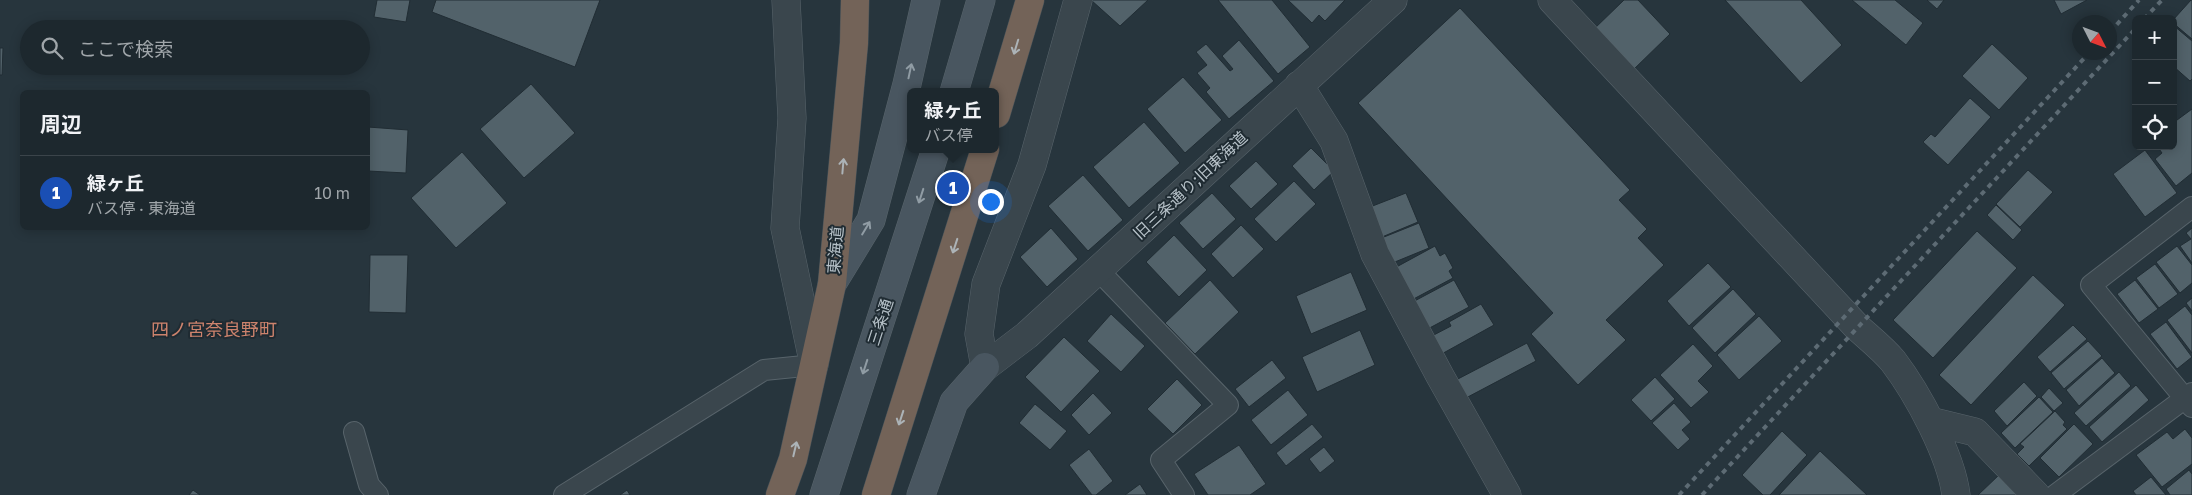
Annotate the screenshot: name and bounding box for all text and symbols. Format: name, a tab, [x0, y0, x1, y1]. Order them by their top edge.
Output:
north arrow	[2072, 15, 2117, 60]
map controls	[2132, 15, 2177, 150]
button: +	[2132, 15, 2177, 60]
search box	[20, 20, 370, 75]
icon: search	[38, 34, 66, 62]
text: ここで検索	[78, 37, 173, 60]
one-way arrow	[1011, 38, 1021, 54]
button: −	[2132, 60, 2177, 105]
one-way arrow	[906, 64, 915, 80]
popup	[907, 88, 999, 153]
text: 緑ヶ丘	[924, 98, 982, 121]
button: locate	[2132, 105, 2177, 150]
text: 周辺	[40, 111, 82, 137]
text: バス停	[924, 125, 973, 145]
street label: 旧三条通り;旧東海道	[1129, 127, 1251, 243]
one-way arrow	[838, 158, 848, 174]
pin: 1	[937, 169, 969, 207]
text: 緑ヶ丘	[87, 171, 144, 194]
text: 1	[52, 183, 60, 203]
text: 10 m	[314, 183, 350, 203]
one-way arrow	[916, 187, 925, 203]
your location	[978, 189, 1004, 215]
text: バス停 · 東海道	[87, 198, 196, 218]
one-way arrow	[862, 221, 872, 235]
street label: 東海道	[823, 225, 847, 275]
one-way arrow	[950, 238, 959, 253]
street label: 三条通	[863, 296, 897, 348]
district label: 四ノ宮奈良野町	[151, 318, 277, 340]
one-way arrow	[860, 358, 870, 374]
one-way arrow	[895, 409, 905, 425]
one-way arrow	[791, 441, 800, 457]

